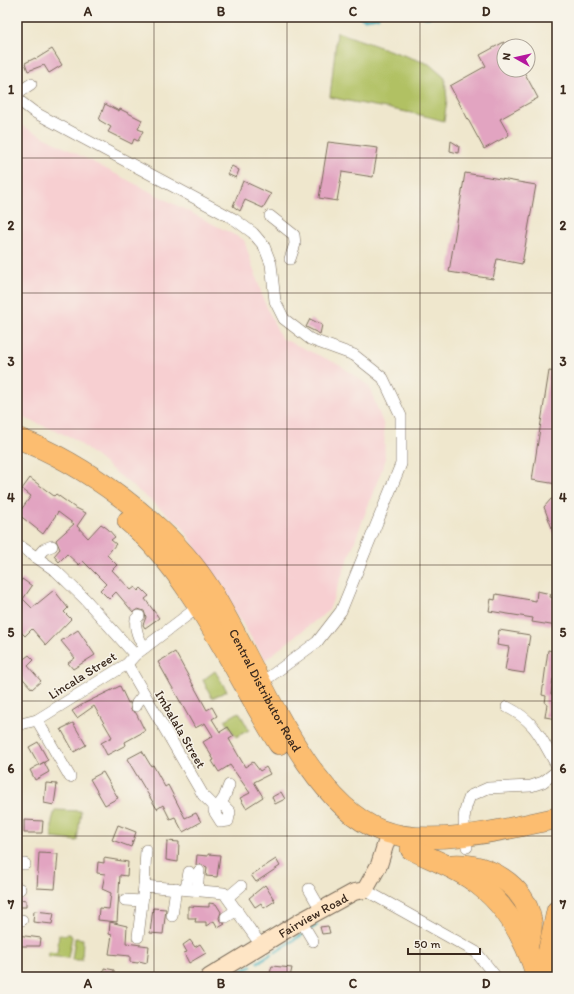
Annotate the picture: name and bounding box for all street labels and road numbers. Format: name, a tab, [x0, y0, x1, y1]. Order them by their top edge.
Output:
street label: Central Distributor Road	[226, 626, 305, 755]
street label: Lincala Street	[46, 649, 119, 702]
street label: Imbalala Street	[152, 688, 209, 771]
street label: Fairview Road	[276, 890, 350, 941]

